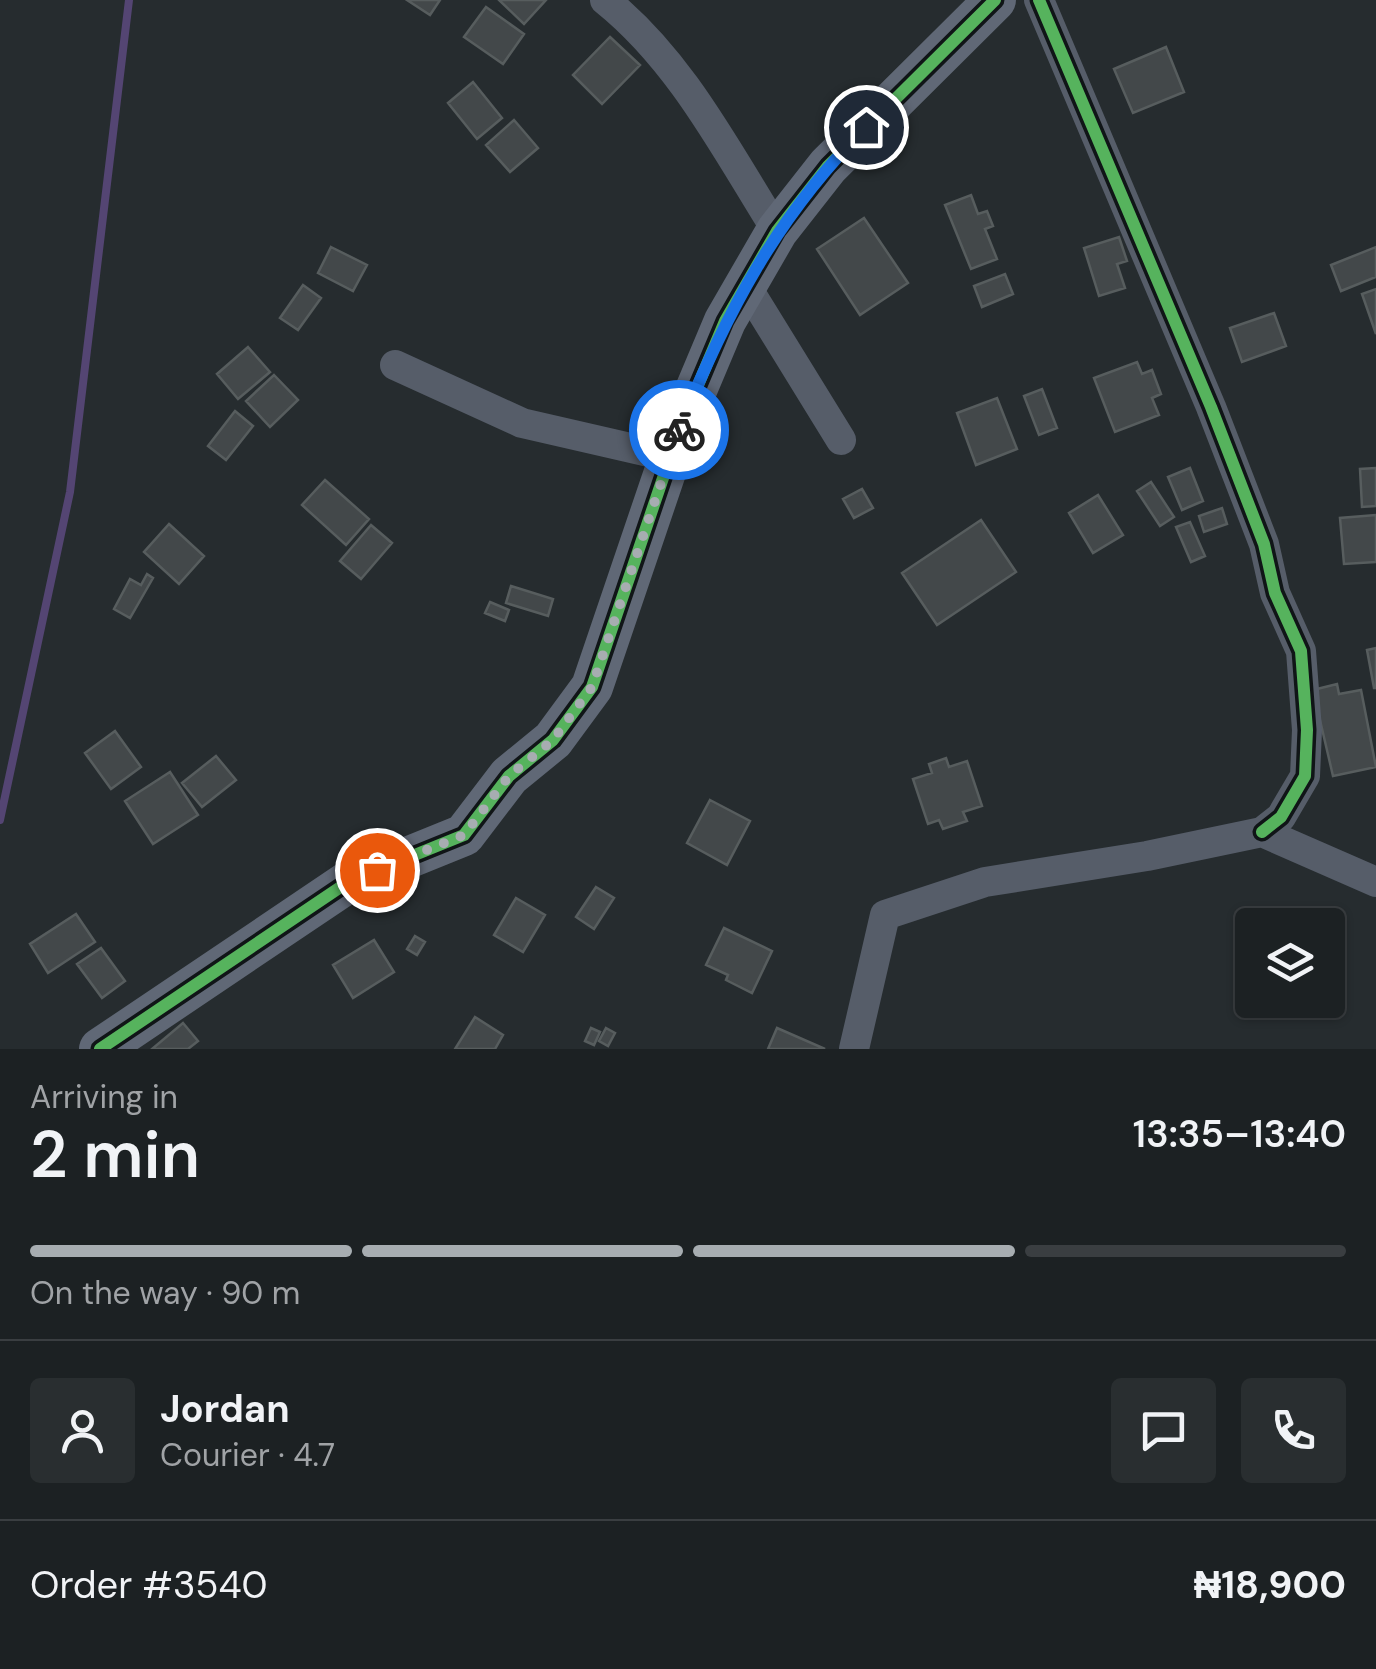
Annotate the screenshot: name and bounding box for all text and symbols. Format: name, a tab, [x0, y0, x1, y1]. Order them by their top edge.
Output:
pin	[824, 85, 909, 170]
icon: home	[839, 100, 894, 155]
courier	[629, 380, 729, 480]
icon: bike	[652, 403, 707, 458]
pin	[335, 828, 420, 913]
icon: bag	[350, 843, 405, 898]
map controls	[1235, 908, 1345, 1018]
button: layers	[1235, 908, 1345, 1018]
text: Arriving in	[30, 1076, 178, 1118]
text: 13:35–13:40	[1133, 1109, 1346, 1159]
text: 2 min	[30, 1113, 200, 1197]
text: On the way · 90 m	[30, 1272, 300, 1314]
button: person	[30, 1378, 135, 1483]
button: chat	[1111, 1378, 1216, 1483]
button: phone	[1241, 1378, 1346, 1483]
text: Jordan	[160, 1384, 290, 1434]
text: Courier · 4.7	[160, 1434, 335, 1476]
text: Order #3540	[30, 1560, 268, 1610]
text: ₦18,900	[1194, 1560, 1346, 1610]

